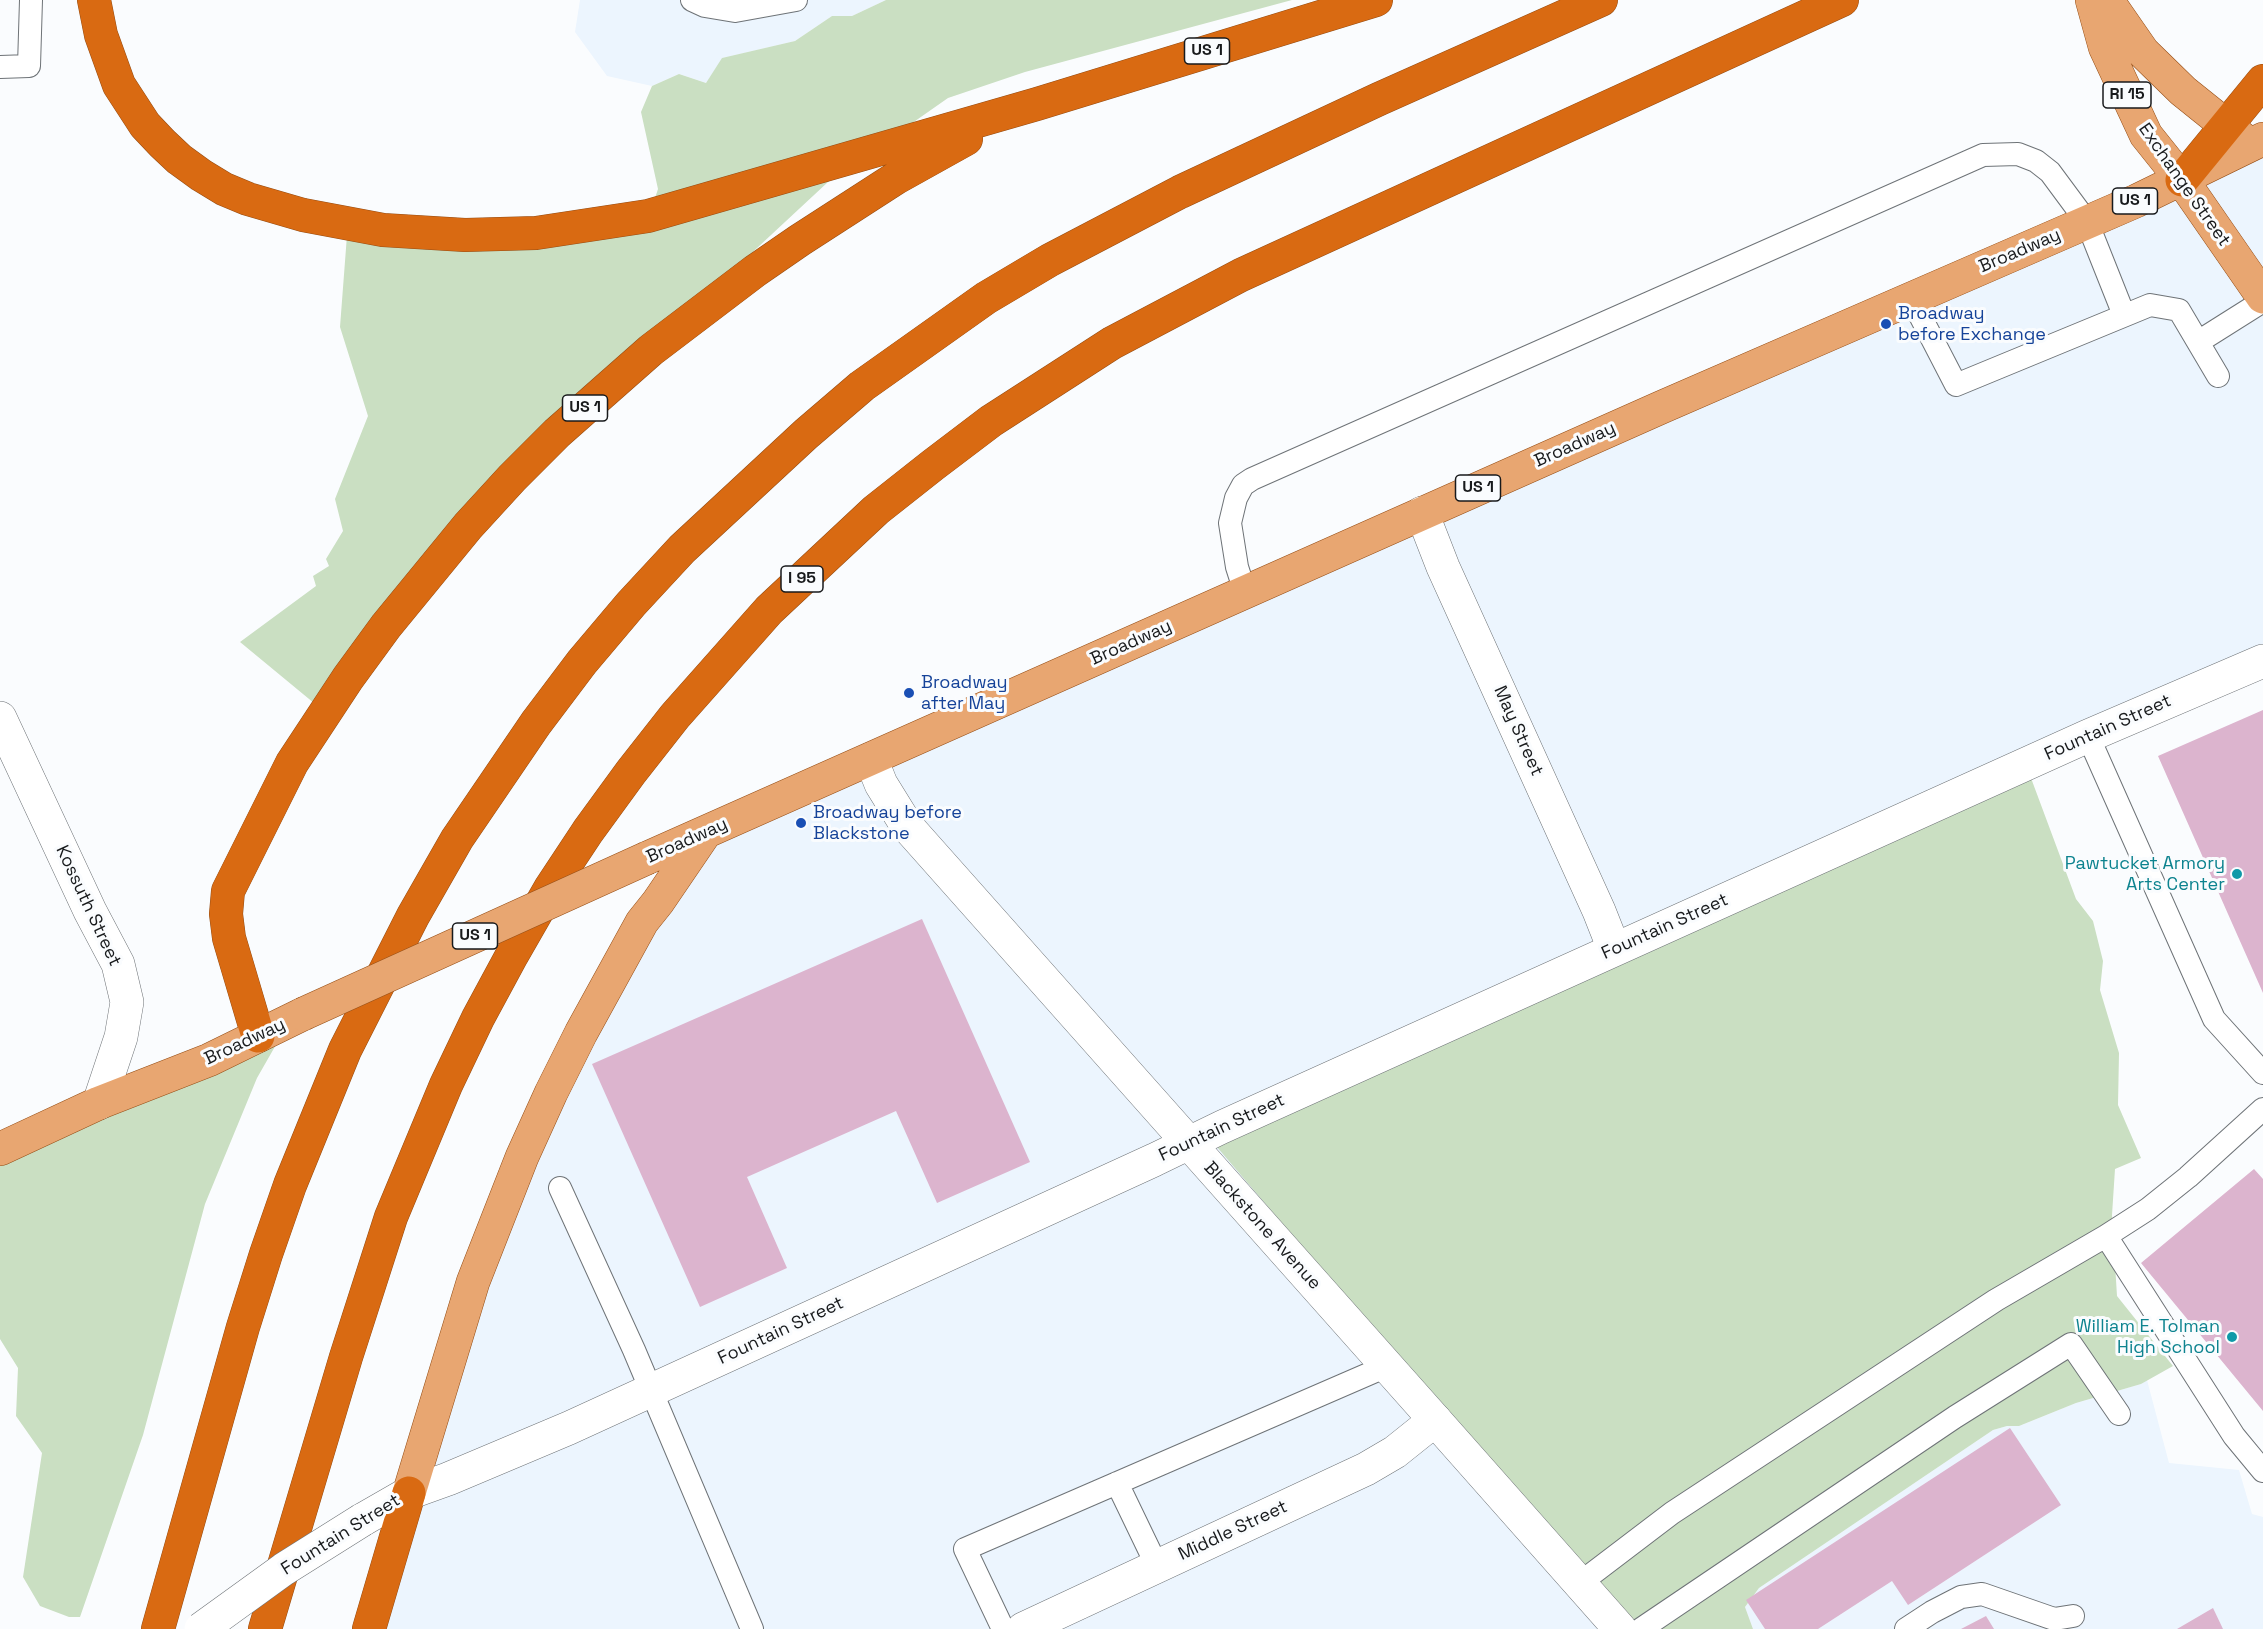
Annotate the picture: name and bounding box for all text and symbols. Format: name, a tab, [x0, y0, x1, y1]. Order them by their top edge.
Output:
road number: US 1	[1184, 38, 1230, 64]
road number: RI 15	[2103, 82, 2151, 108]
street label: Exchange Street	[2133, 119, 2235, 251]
road number: US 1	[2112, 188, 2158, 214]
street label: Broadway	[1976, 224, 2064, 278]
place label: Broadway before Exchange	[1898, 303, 2046, 346]
marker: Broadway before Exchange	[1879, 317, 1893, 331]
road number: US 1	[562, 395, 608, 421]
street label: Broadway	[1531, 418, 1619, 472]
road number: US 1	[1456, 475, 1500, 501]
road number: I 95	[781, 566, 823, 592]
street label: Broadway	[1087, 616, 1175, 670]
place label: Broadway after May	[921, 672, 1008, 714]
street label: May Street	[1489, 683, 1547, 779]
marker: Broadway after May	[902, 686, 916, 700]
street label: Fountain Street	[2041, 690, 2175, 766]
place label: Broadway before Blackstone	[813, 802, 962, 844]
street label: Broadway	[643, 814, 731, 868]
marker: Broadway before Blackstone	[794, 816, 808, 830]
street label: Kossuth Street	[51, 842, 125, 970]
place label: Pawtucket Armory Arts Center	[2065, 853, 2225, 896]
marker: Pawtucket Armory Arts Center	[2230, 867, 2244, 881]
street label: Fountain Street	[1598, 889, 1732, 965]
road number: US 1	[452, 923, 498, 949]
street label: Broadway	[201, 1014, 289, 1070]
street label: Fountain Street	[1156, 1089, 1288, 1167]
street label: Blackstone Avenue	[1199, 1158, 1325, 1294]
street label: Fountain Street	[715, 1292, 847, 1370]
place label: William E. Tolman High School	[2076, 1316, 2220, 1358]
marker: William E. Tolman High School	[2225, 1330, 2239, 1344]
street label: Fountain Street	[278, 1490, 404, 1580]
street label: Middle Street	[1175, 1496, 1291, 1566]

